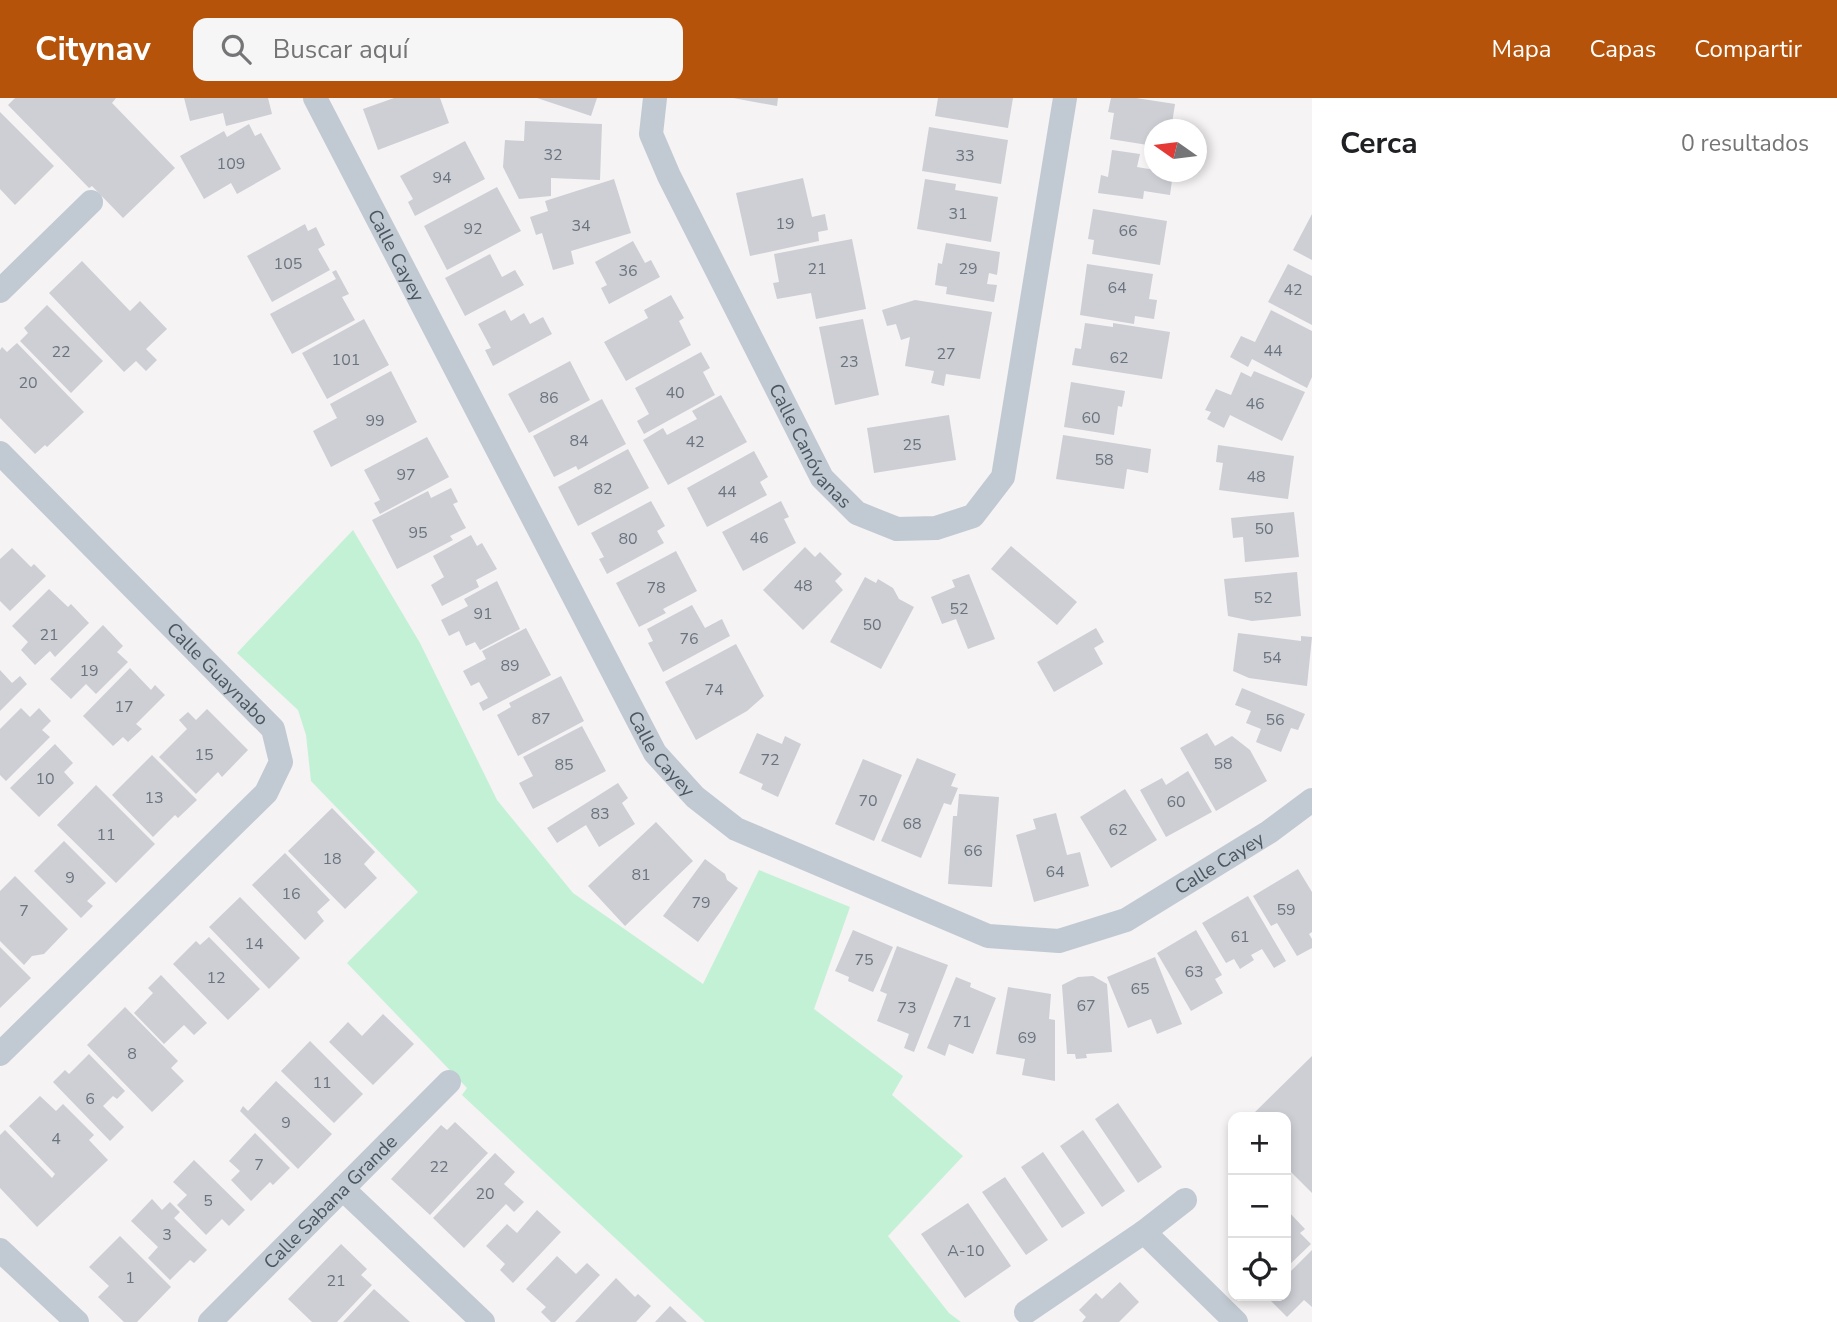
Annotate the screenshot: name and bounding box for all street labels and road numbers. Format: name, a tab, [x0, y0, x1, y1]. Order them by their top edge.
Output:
street label: Calle Cayey	[361, 205, 430, 306]
street label: Calle Canóvanas	[762, 379, 857, 515]
street label: Calle Guaynabo	[160, 617, 274, 731]
street label: Calle Cayey	[621, 706, 701, 803]
street label: Calle Cayey	[1170, 826, 1270, 901]
street label: Calle Sabana Grande	[258, 1129, 403, 1275]

